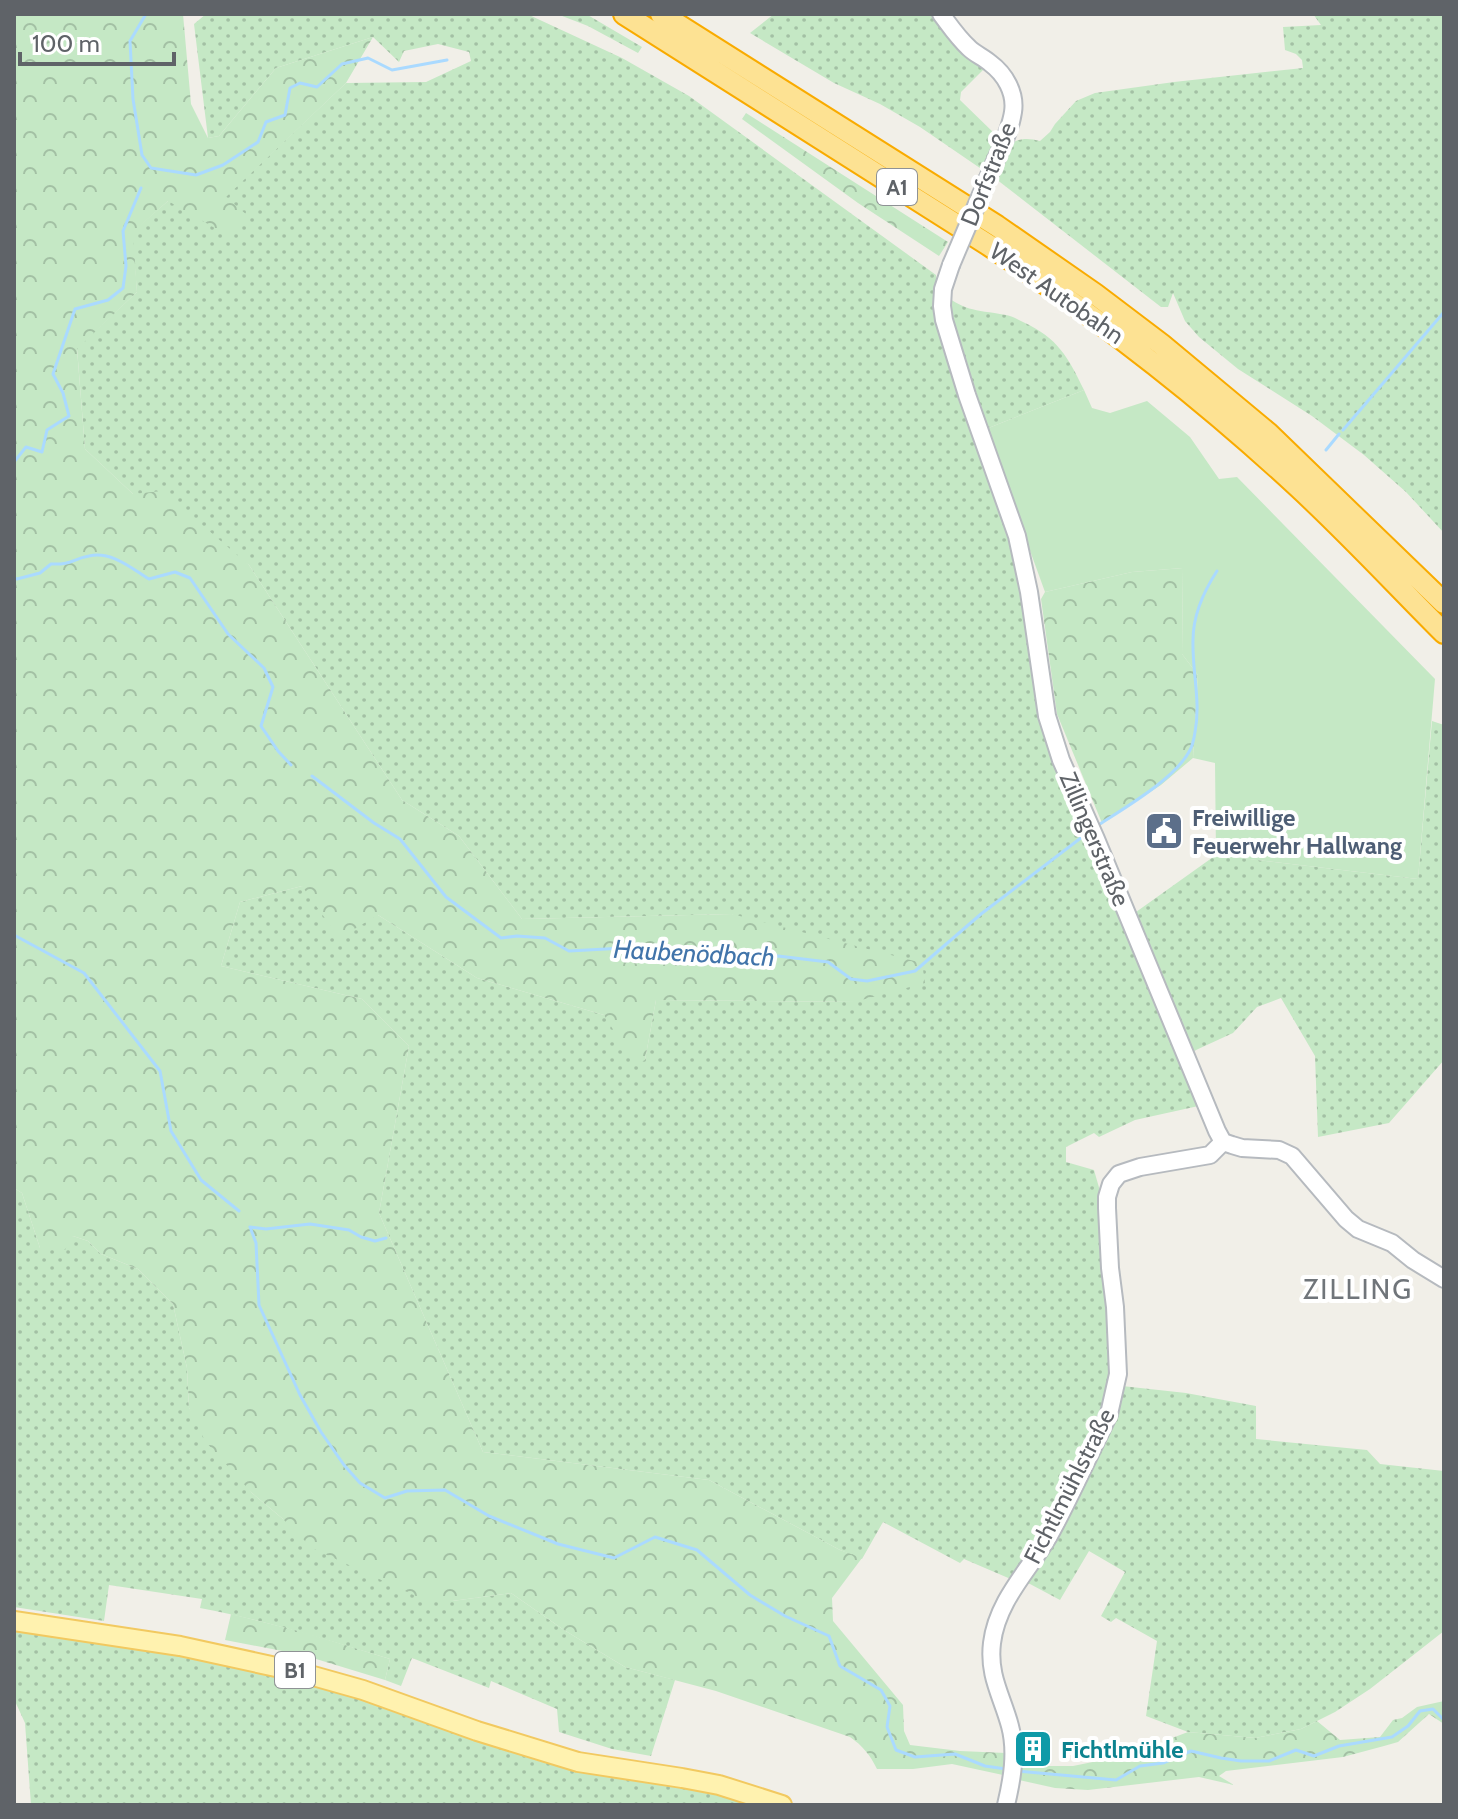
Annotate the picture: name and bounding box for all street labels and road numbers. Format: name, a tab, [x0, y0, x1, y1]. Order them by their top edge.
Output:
street label: Dorfstraße	[954, 118, 1022, 230]
road number: A1	[877, 169, 917, 205]
street label: West Autobahn	[984, 236, 1130, 350]
street label: Zillingerstraße	[1054, 768, 1136, 910]
street label: Fichtlmühlstraße	[1017, 1404, 1121, 1568]
road number: B1	[275, 1652, 315, 1688]

